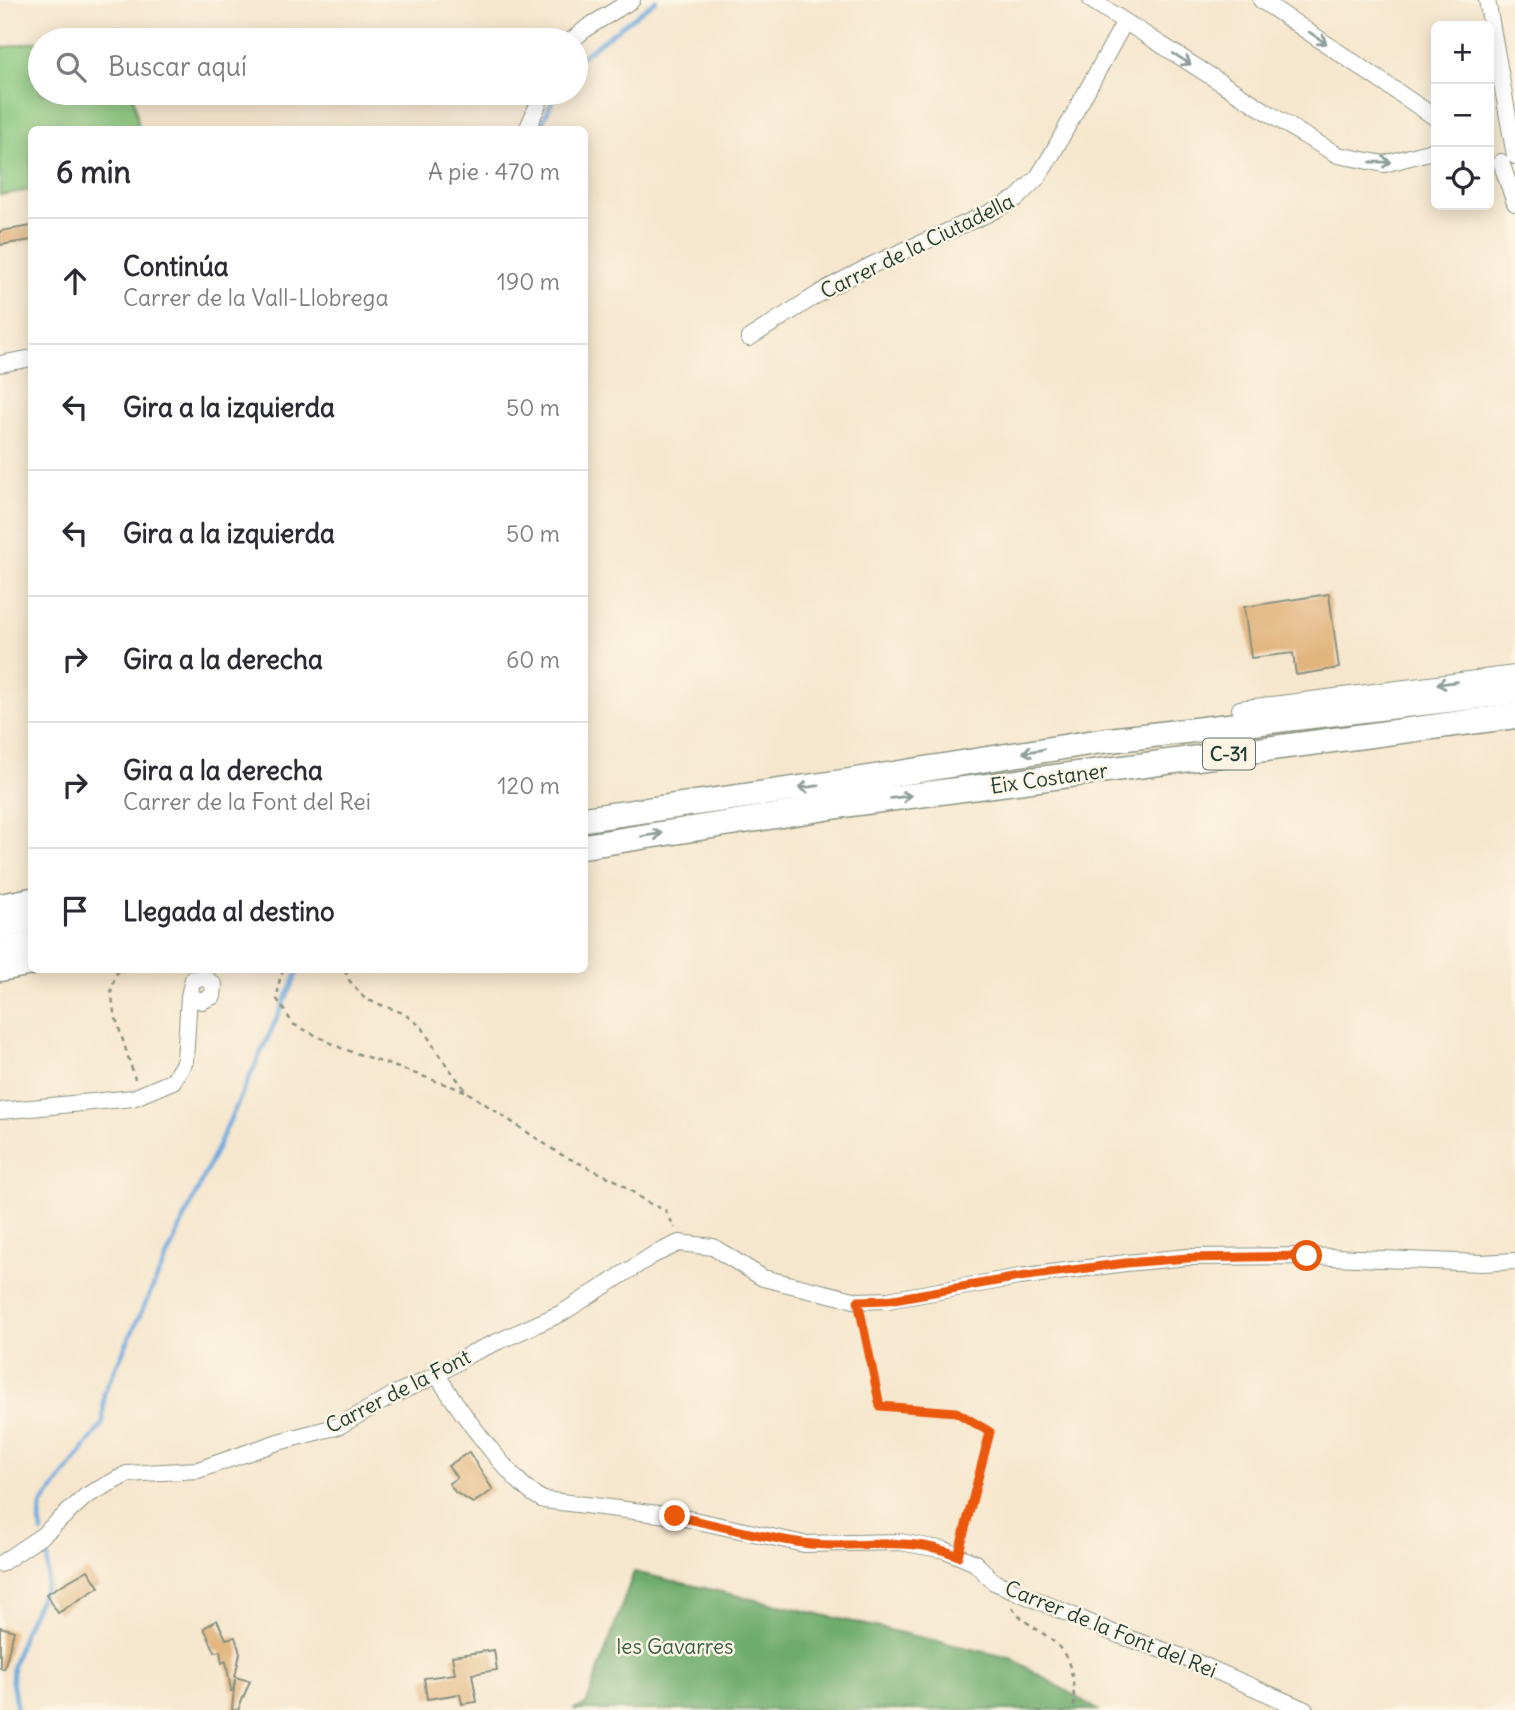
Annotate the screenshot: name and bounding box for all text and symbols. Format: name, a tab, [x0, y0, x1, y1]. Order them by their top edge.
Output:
map controls	[1431, 21, 1494, 210]
button: +	[1431, 21, 1494, 84]
search box	[28, 28, 588, 105]
one-way arrow	[1307, 31, 1327, 45]
icon: search	[52, 48, 90, 86]
text: Buscar aquí	[108, 50, 247, 83]
one-way arrow	[1172, 52, 1191, 67]
button: −	[1431, 84, 1494, 147]
button: locate	[1431, 147, 1494, 210]
text: 6 min	[56, 153, 131, 191]
one-way arrow	[1369, 155, 1392, 169]
text: A pie · 470 m	[428, 157, 560, 186]
street label: Carrer de la Ciutadella	[816, 187, 1018, 305]
text: Continúa	[123, 250, 229, 283]
icon: ahead	[56, 262, 94, 300]
text: 190 m	[497, 267, 560, 296]
text: Carrer de la Vall-Llobrega	[123, 283, 389, 312]
icon: left	[56, 388, 94, 426]
text: Gira a la izquierda	[123, 391, 335, 424]
text: 50 m	[506, 393, 560, 422]
icon: left	[56, 514, 94, 552]
text: Gira a la izquierda	[123, 517, 335, 550]
text: 50 m	[506, 519, 560, 548]
icon: right	[56, 640, 94, 678]
text: Gira a la derecha	[123, 643, 323, 676]
text: 60 m	[506, 645, 560, 674]
one-way arrow	[1436, 676, 1459, 689]
road number: C-31	[1203, 738, 1255, 769]
one-way arrow	[1023, 745, 1045, 758]
text: Gira a la derecha	[123, 754, 323, 787]
street label: Eix Costaner	[988, 756, 1110, 800]
icon: right	[56, 766, 94, 804]
text: 120 m	[497, 771, 560, 800]
one-way arrow	[798, 780, 821, 793]
text: Carrer de la Font del Rei	[123, 787, 371, 816]
one-way arrow	[889, 791, 912, 804]
one-way arrow	[640, 828, 663, 841]
icon: arrive	[56, 892, 94, 930]
text: Llegada al destino	[123, 895, 335, 928]
route start	[1291, 1240, 1322, 1271]
street label: Carrer de la Font	[321, 1343, 475, 1439]
route end	[659, 1500, 690, 1531]
street label: Carrer de la Font del Rei	[1001, 1574, 1221, 1684]
park label: les Gavarres	[616, 1633, 734, 1660]

